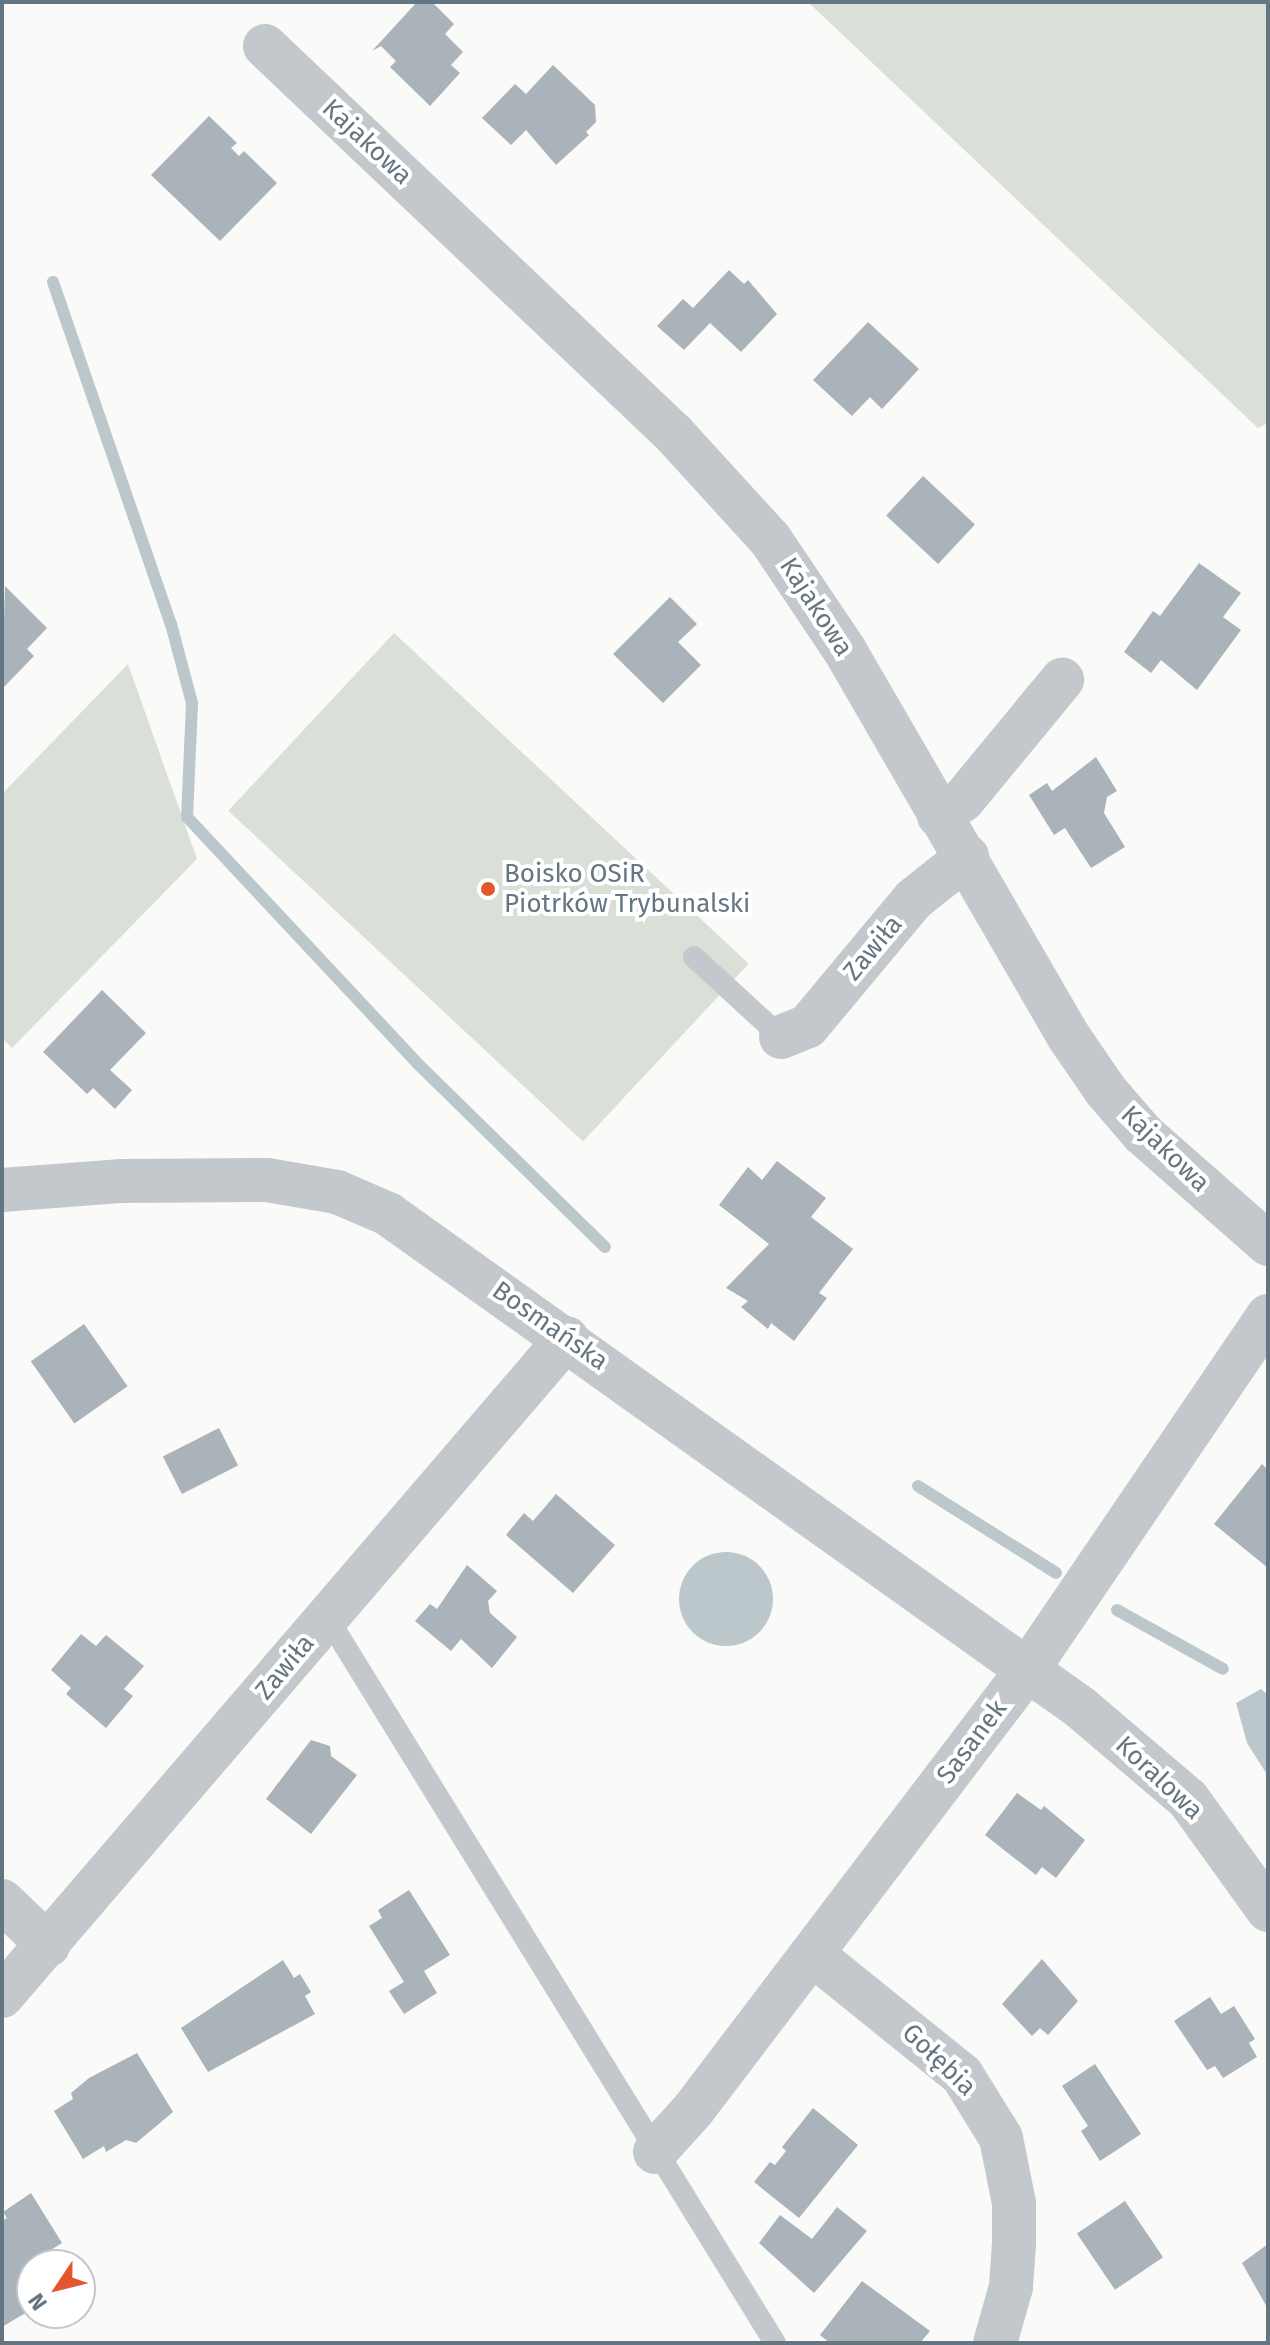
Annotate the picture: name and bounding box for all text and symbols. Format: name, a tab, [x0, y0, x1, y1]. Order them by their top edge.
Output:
street label: Kajakowa	[316, 93, 418, 191]
street label: Kajakowa	[773, 552, 859, 662]
place label: Boisko OSiR Piotrków Trybunalski	[504, 858, 750, 920]
marker: Boisko OSiR Piotrków Trybunalski	[479, 880, 497, 898]
street label: Zawiła	[837, 909, 909, 987]
street label: Kajakowa	[1114, 1099, 1216, 1199]
street label: Bosmańska	[486, 1275, 614, 1377]
street label: Zawiła	[249, 1628, 321, 1706]
street label: Sasanek	[930, 1694, 1014, 1790]
street label: Koralowa	[1109, 1730, 1209, 1826]
street label: Gołębia	[896, 2017, 982, 2103]
north arrow	[16, 2249, 96, 2329]
text: N	[22, 2288, 53, 2316]

